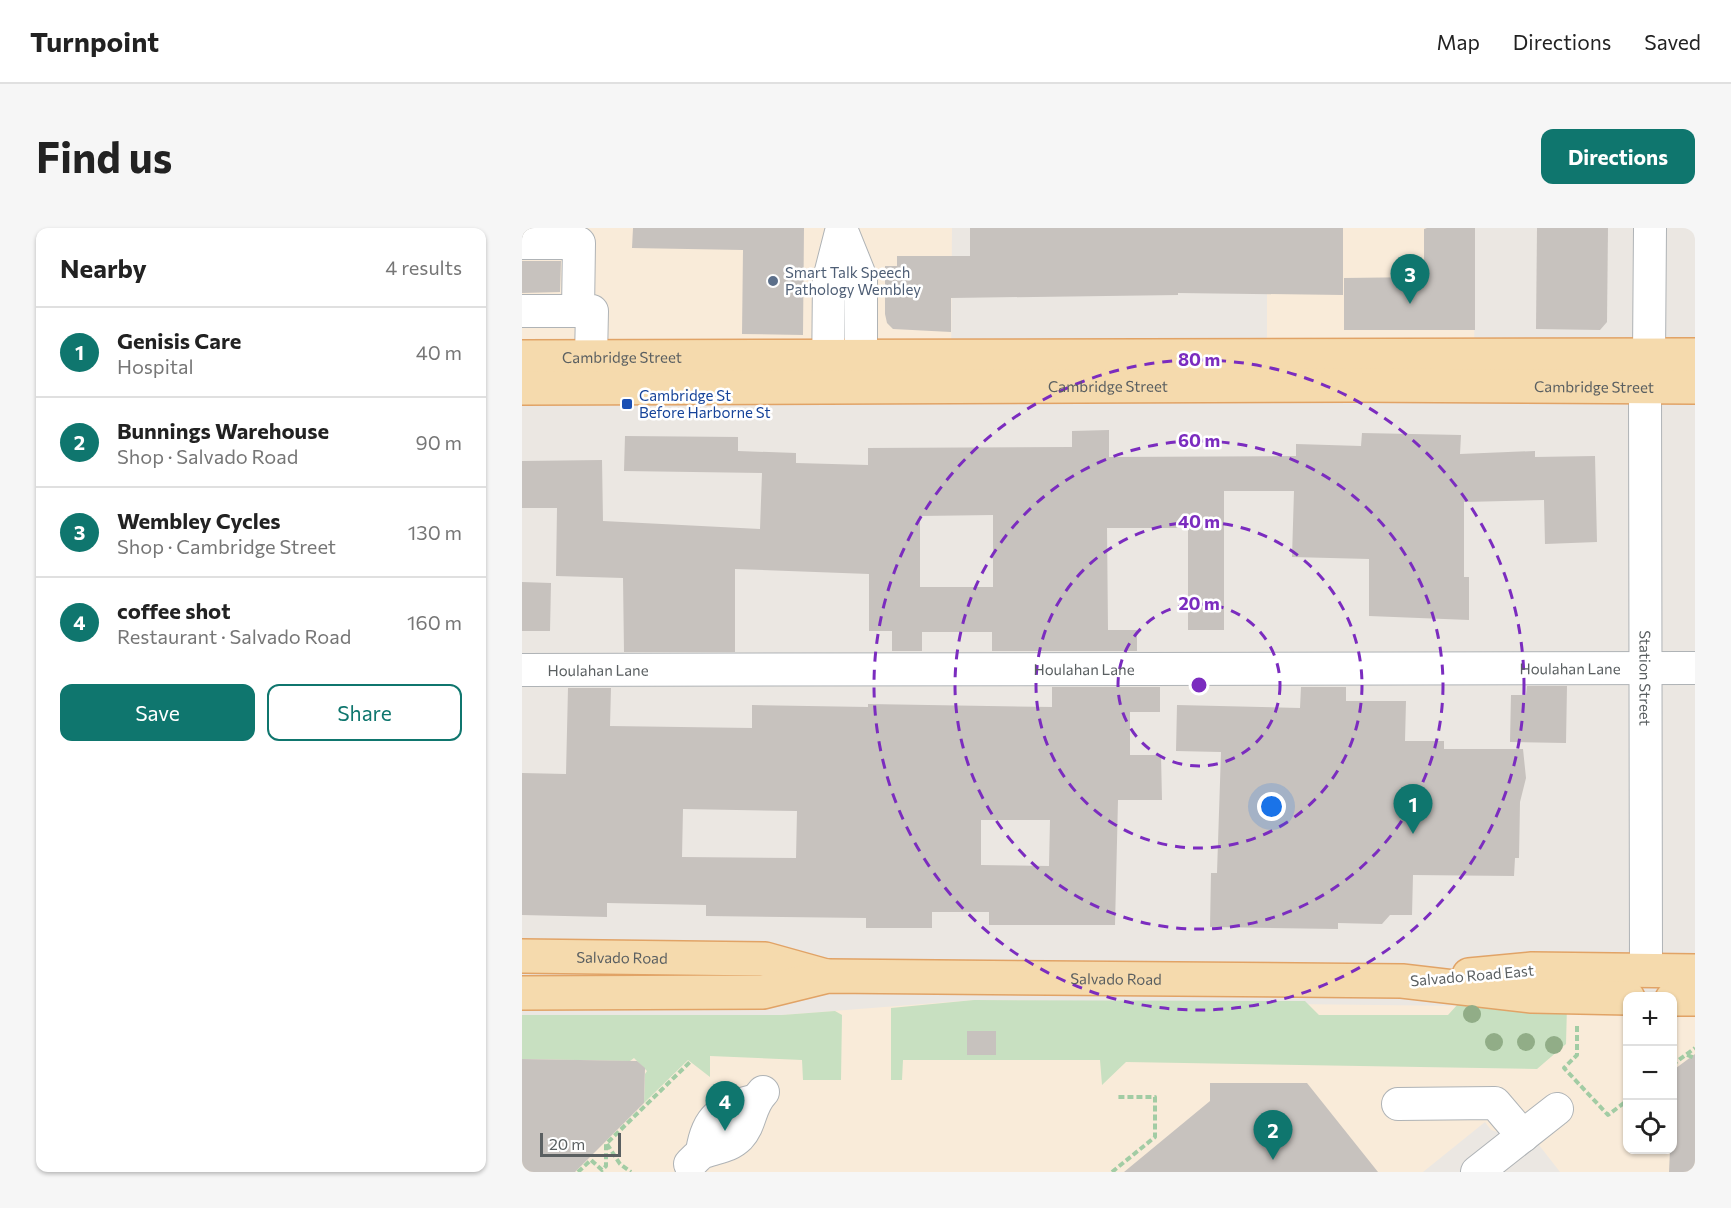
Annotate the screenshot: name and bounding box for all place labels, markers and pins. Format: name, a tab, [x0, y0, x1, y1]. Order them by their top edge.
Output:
pin: 3	[1390, 254, 1430, 304]
place label: Smart Talk Speech Pathology Wembley	[785, 263, 921, 298]
marker: Smart Talk Speech Pathology Wembley	[766, 274, 780, 288]
place label: Cambridge St Before Harborne St	[639, 386, 771, 421]
marker: Cambridge St Before Harborne St	[620, 397, 634, 411]
centre of rings	[1189, 675, 1209, 695]
pin: 1	[1394, 784, 1432, 834]
pin: 4	[706, 1082, 744, 1131]
pin: 2	[1254, 1110, 1293, 1160]

